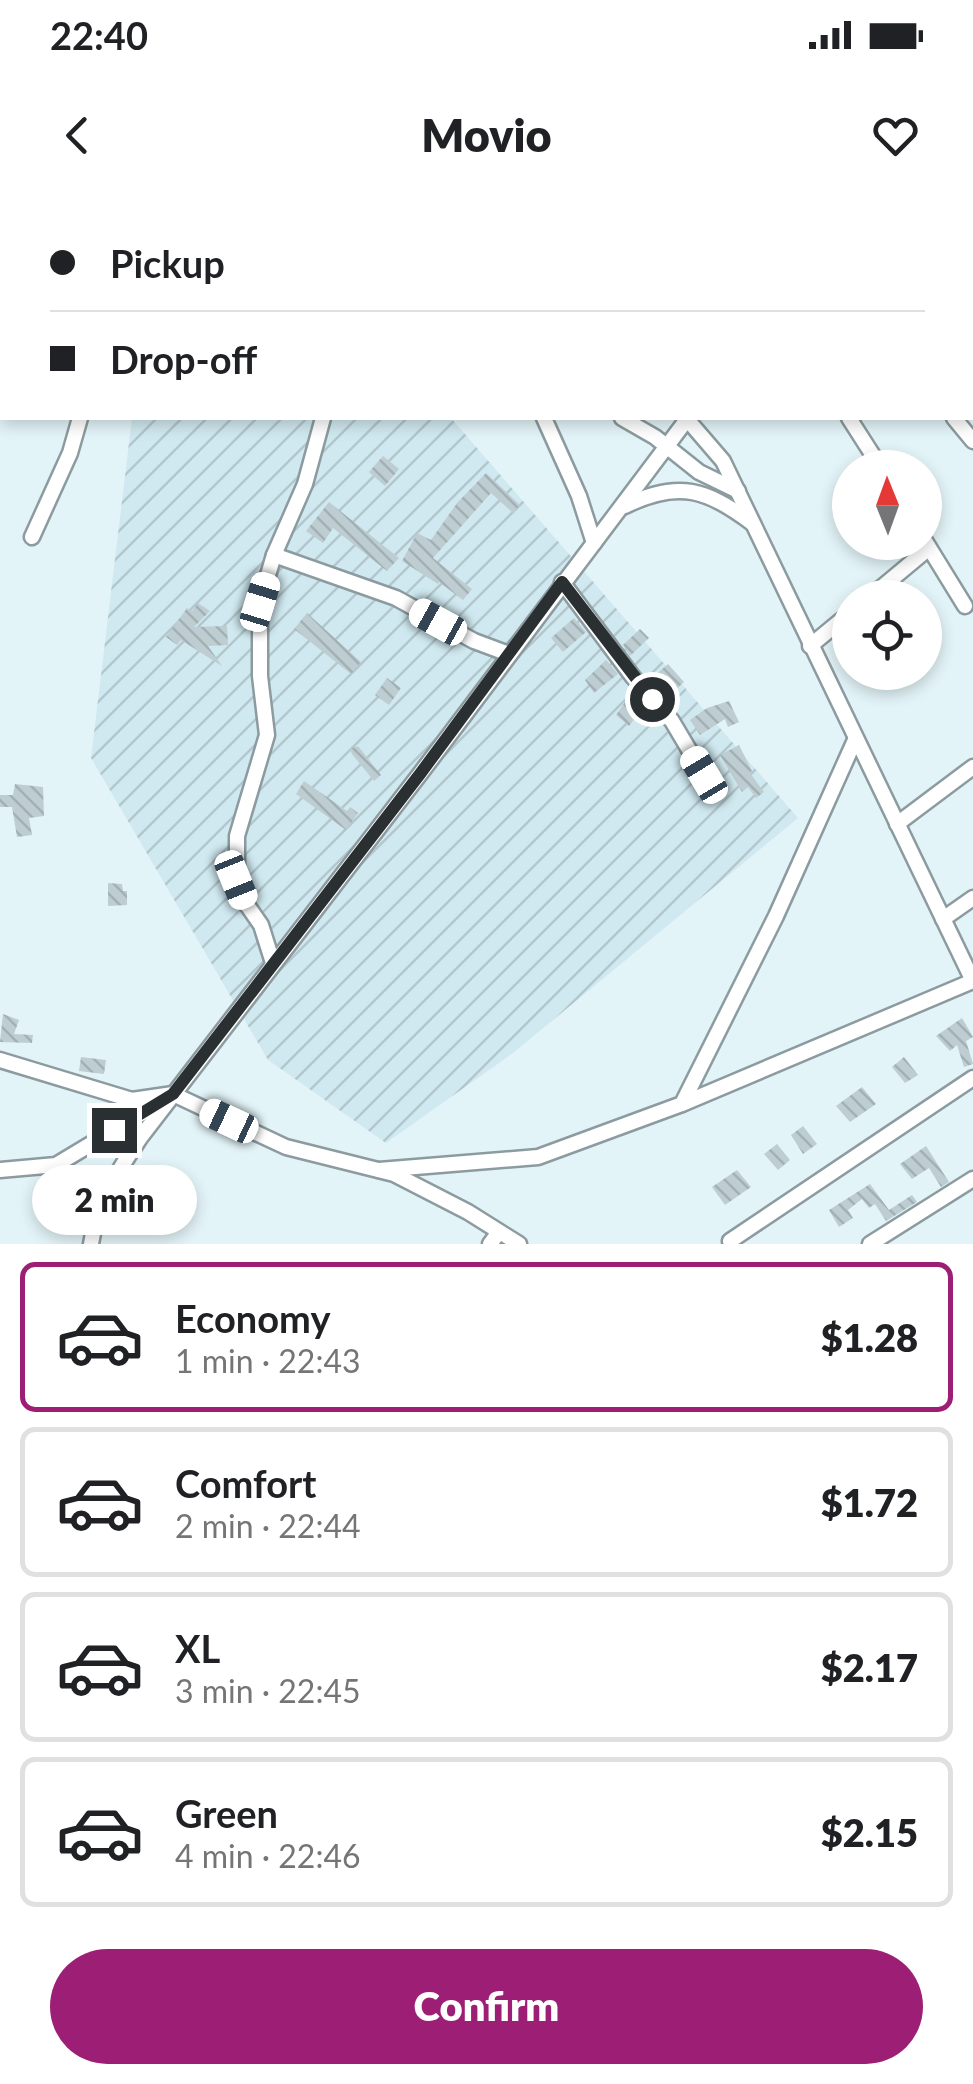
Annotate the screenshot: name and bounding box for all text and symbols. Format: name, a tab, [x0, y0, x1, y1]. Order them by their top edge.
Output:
text: 22:40	[50, 12, 148, 58]
icon: back	[50, 108, 105, 163]
text: Movio	[421, 108, 552, 162]
icon: heart	[868, 108, 923, 163]
text: Pickup	[110, 240, 225, 286]
text: Drop-off	[110, 336, 257, 382]
north arrow	[832, 450, 942, 560]
map controls	[832, 450, 942, 690]
car	[237, 569, 283, 635]
button: locate	[832, 580, 942, 690]
car	[404, 594, 472, 650]
route start	[630, 677, 675, 722]
car	[676, 742, 732, 808]
car	[211, 847, 261, 913]
car	[195, 1095, 263, 1147]
route end	[92, 1108, 137, 1153]
callout: 2 min	[32, 1165, 196, 1235]
text: 2 min	[75, 1180, 154, 1219]
icon: car	[55, 1292, 145, 1382]
text: Economy	[175, 1295, 330, 1341]
text: $1.28	[821, 1314, 918, 1360]
text: 1 min · 22:43	[175, 1341, 361, 1380]
icon: car	[55, 1457, 145, 1547]
text: Comfort	[175, 1460, 316, 1506]
text: $1.72	[821, 1479, 918, 1525]
text: 2 min · 22:44	[175, 1506, 361, 1545]
icon: car	[55, 1622, 145, 1712]
text: XL	[175, 1625, 220, 1671]
text: $2.17	[821, 1644, 918, 1690]
text: 3 min · 22:45	[175, 1671, 361, 1710]
icon: car	[55, 1787, 145, 1877]
text: Green	[175, 1790, 278, 1836]
text: $2.15	[821, 1809, 918, 1855]
text: 4 min · 22:46	[175, 1836, 361, 1875]
button: Confirm	[50, 1949, 923, 2064]

